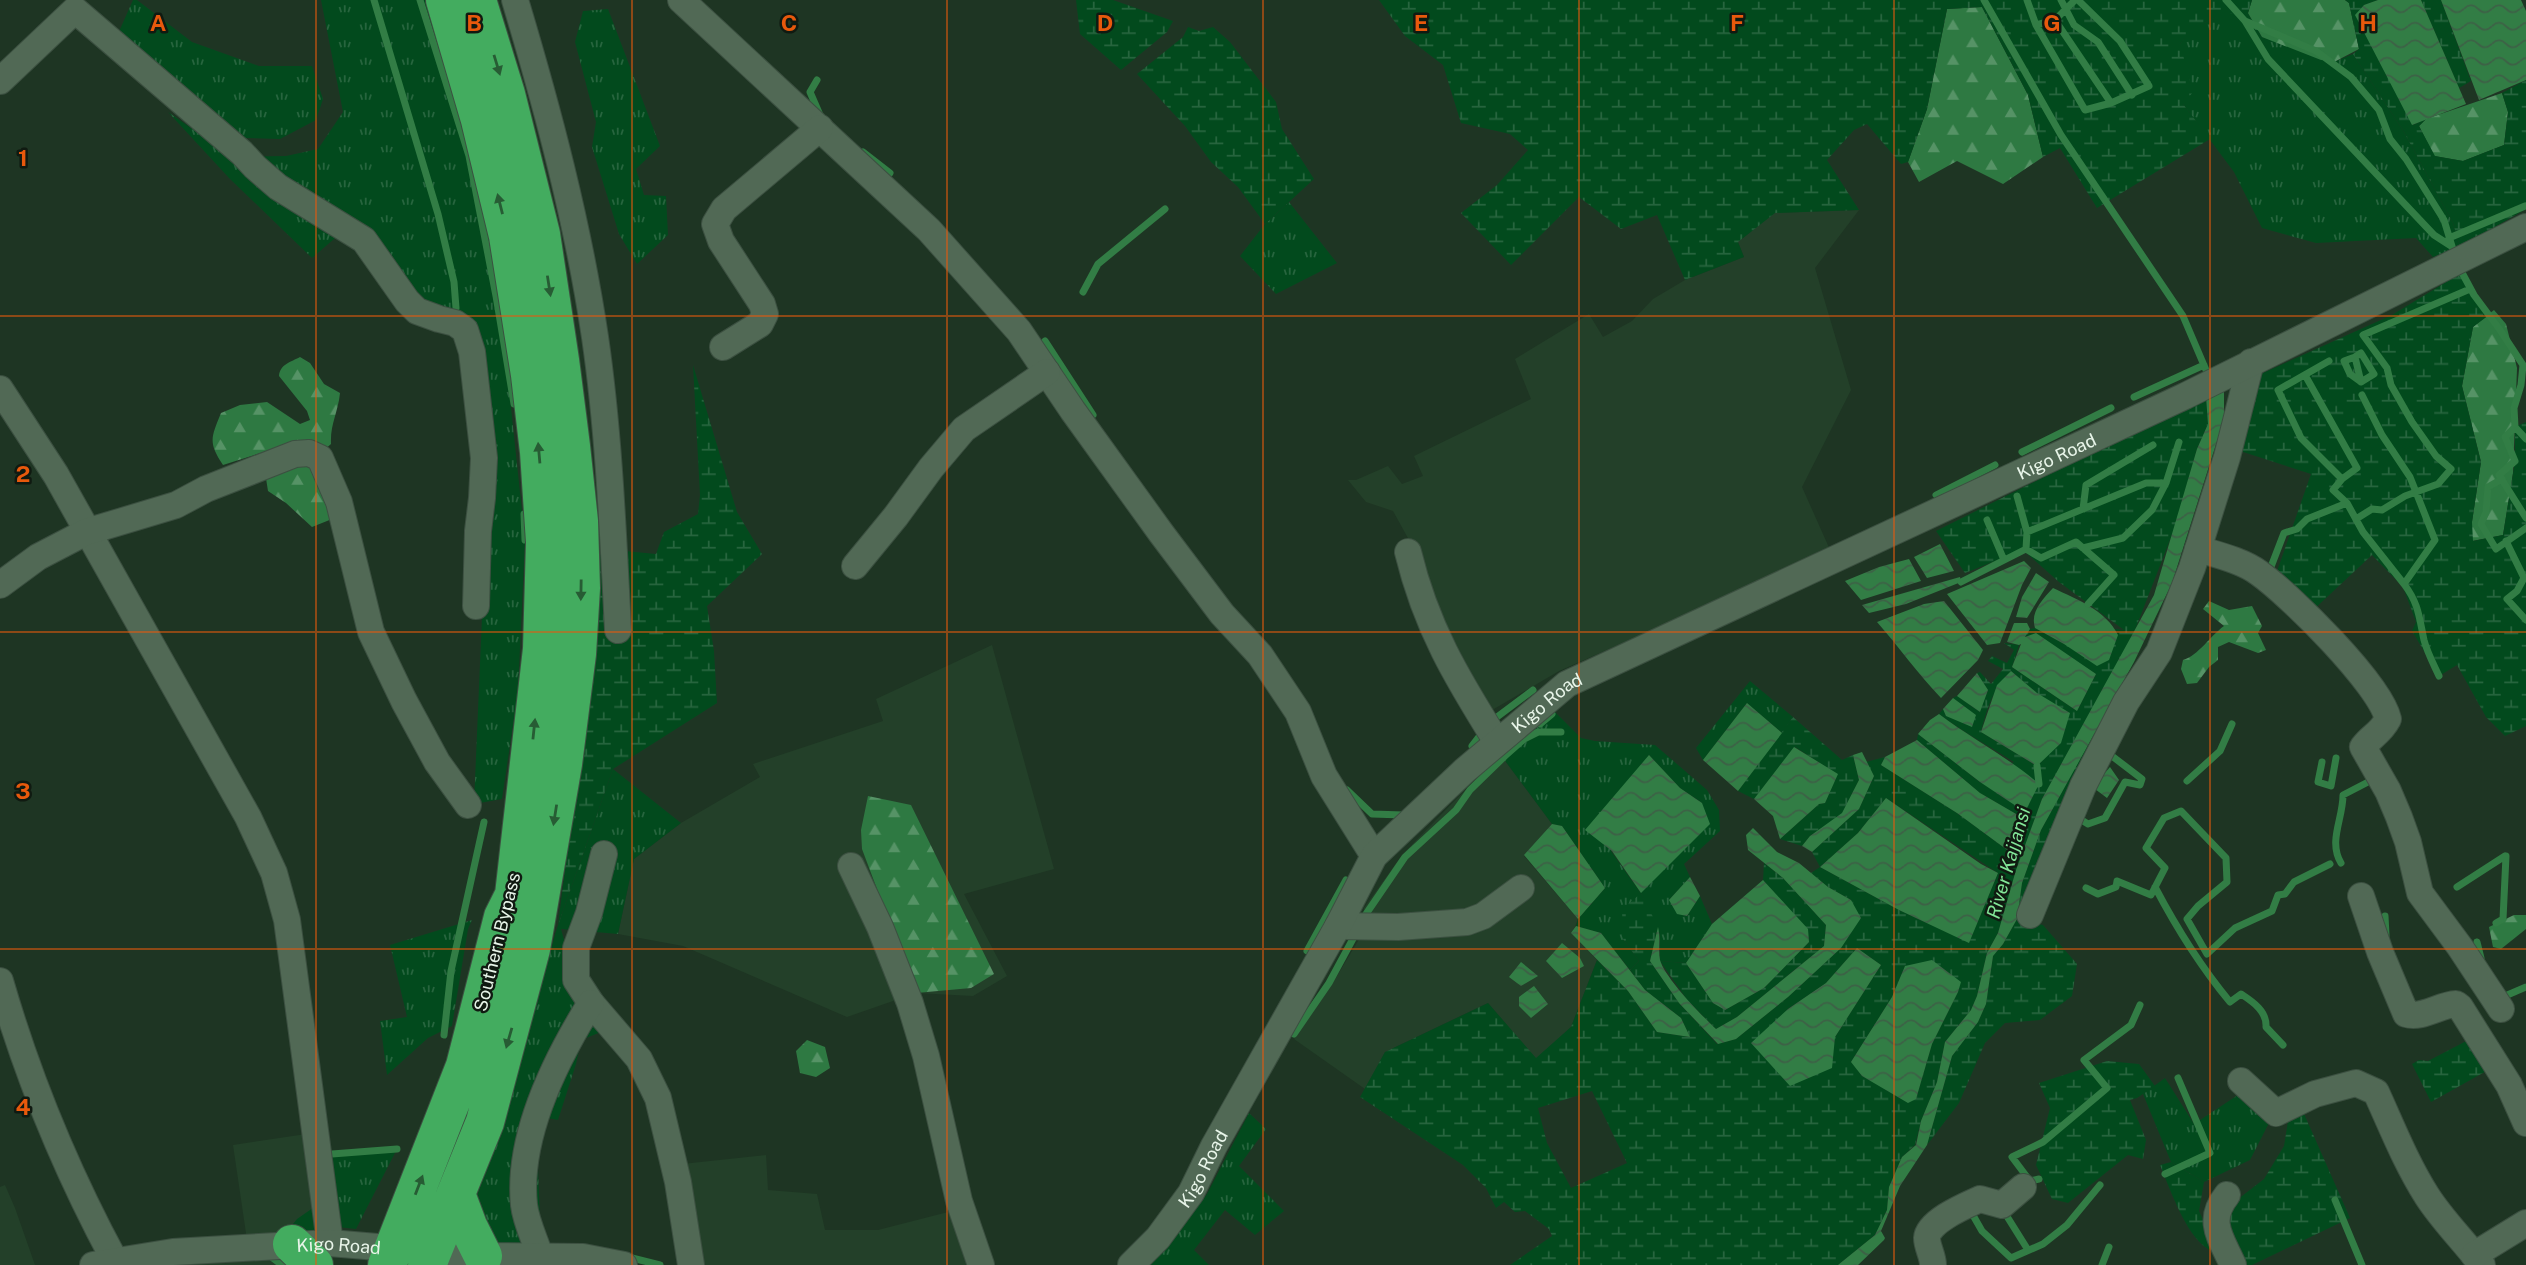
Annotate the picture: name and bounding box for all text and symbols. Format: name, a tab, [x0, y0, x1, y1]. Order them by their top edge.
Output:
text: A	[150, 9, 167, 36]
text: B	[466, 9, 482, 36]
text: C	[781, 9, 797, 36]
text: D	[1097, 9, 1113, 36]
text: E	[1414, 9, 1428, 36]
text: F	[1730, 9, 1744, 36]
text: G	[2043, 9, 2061, 36]
text: H	[2359, 9, 2377, 36]
one-way arrow	[493, 55, 503, 76]
text: 1	[18, 144, 28, 171]
one-way arrow	[494, 193, 505, 215]
one-way arrow	[544, 276, 555, 298]
street label: Kigo Road	[2013, 429, 2099, 483]
one-way arrow	[533, 442, 544, 464]
text: 2	[16, 460, 30, 487]
one-way arrow	[575, 579, 586, 601]
street label: Kigo Road	[1507, 668, 1585, 737]
one-way arrow	[528, 718, 539, 740]
text: 3	[15, 777, 31, 804]
one-way arrow	[549, 805, 560, 827]
water label: River Kajjansi	[1982, 805, 2034, 921]
street label: Southern Bypass	[470, 870, 524, 1014]
one-way arrow	[503, 1028, 513, 1049]
text: 4	[15, 1093, 31, 1120]
street label: Kigo Road	[1173, 1126, 1232, 1212]
one-way arrow	[413, 1174, 424, 1195]
street label: Kigo Road	[296, 1232, 382, 1258]

